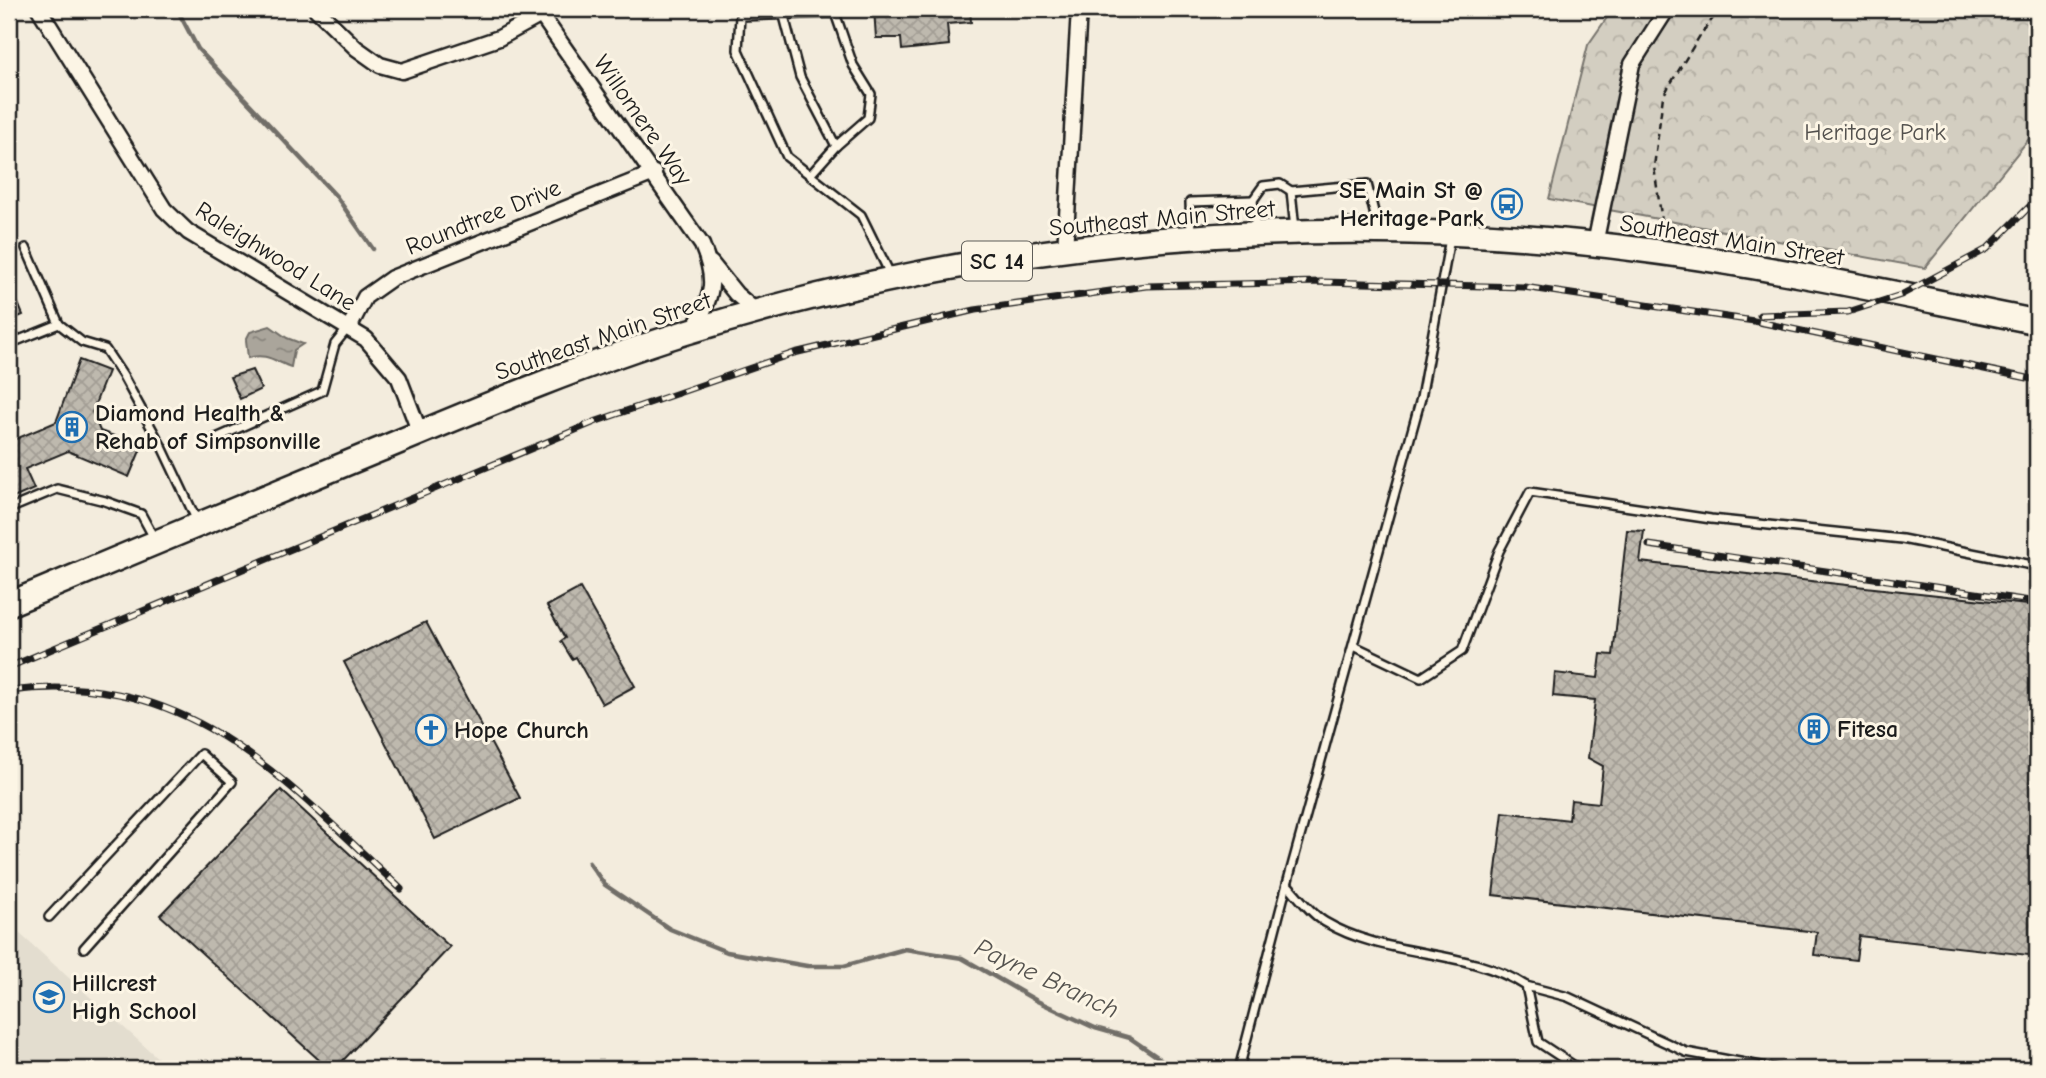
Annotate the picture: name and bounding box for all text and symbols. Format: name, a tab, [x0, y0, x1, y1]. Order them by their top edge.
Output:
street label: Willomere Way	[588, 49, 698, 191]
park label: Heritage Park	[1804, 118, 1946, 146]
street label: Roundtree Drive	[401, 173, 565, 261]
place label: SE Main St @ Heritage Park	[1339, 176, 1484, 232]
bus stop icon: SE Main St @ Heritage Park	[1490, 187, 1524, 221]
street label: Southeast Main Street	[1048, 194, 1277, 242]
street label: Raleighwood Lane	[191, 195, 361, 317]
street label: Southeast Main Street	[1618, 208, 1847, 272]
road number: SC 14	[962, 242, 1032, 280]
street label: Southeast Main Street	[491, 286, 716, 386]
place label: Diamond Health & Rehab of Simpsonville	[95, 399, 321, 455]
building icon: Diamond Health & Rehab of Simpsonville	[55, 410, 89, 444]
building icon: Fitesa	[1797, 712, 1831, 746]
church icon: Hope Church	[414, 713, 448, 747]
place label: Fitesa	[1837, 715, 1898, 743]
place label: Hope Church	[454, 716, 589, 744]
water label: Payne Branch	[970, 932, 1123, 1025]
place label: Hillcrest High School	[72, 969, 197, 1025]
school or university icon: Hillcrest High School	[32, 980, 66, 1014]

